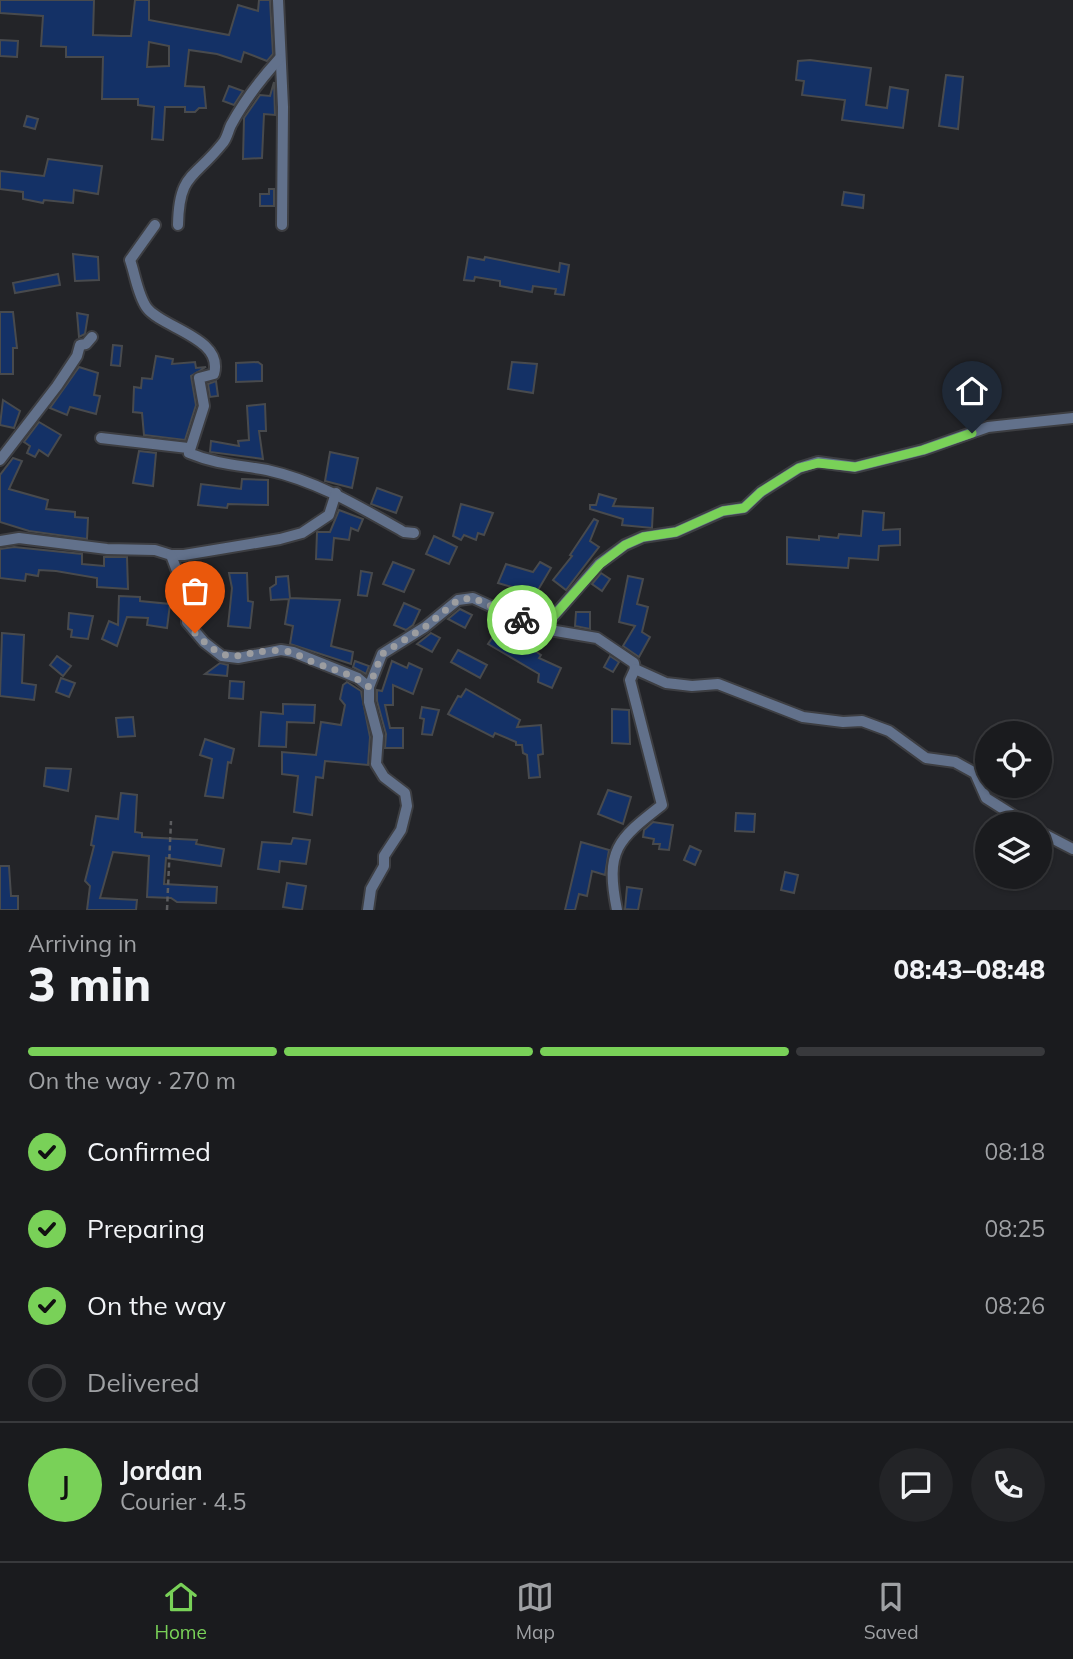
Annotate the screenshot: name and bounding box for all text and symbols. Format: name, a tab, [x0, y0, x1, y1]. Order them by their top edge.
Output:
pin	[942, 361, 1002, 433]
icon: home	[953, 372, 991, 410]
pin	[165, 561, 225, 633]
icon: bag	[176, 572, 214, 610]
courier	[487, 585, 557, 655]
icon: bike	[503, 601, 541, 639]
map controls	[975, 721, 1052, 889]
button: locate	[975, 721, 1052, 798]
button: layers	[975, 812, 1052, 889]
text: Arriving in	[28, 929, 137, 958]
text: 08:43–08:48	[894, 953, 1045, 986]
text: 3 min	[28, 955, 151, 1013]
text: On the way · 270 m	[28, 1066, 236, 1095]
icon: check	[28, 1133, 66, 1171]
text: Confirmed	[87, 1135, 211, 1168]
text: 08:18	[985, 1137, 1045, 1166]
icon: check	[28, 1210, 66, 1248]
text: Preparing	[87, 1212, 205, 1245]
text: 08:25	[985, 1214, 1045, 1243]
icon: check	[28, 1287, 66, 1325]
text: On the way	[87, 1289, 226, 1322]
text: 08:26	[985, 1291, 1045, 1320]
text: Delivered	[87, 1366, 200, 1399]
button: chat	[879, 1448, 953, 1522]
button: phone	[971, 1448, 1045, 1522]
text: Jordan	[120, 1454, 203, 1487]
text: J	[60, 1469, 70, 1502]
text: Courier · 4.5	[120, 1487, 246, 1516]
tab: Home	[154, 1578, 207, 1644]
tab: Map	[516, 1578, 555, 1644]
tab: Saved	[864, 1578, 919, 1644]

